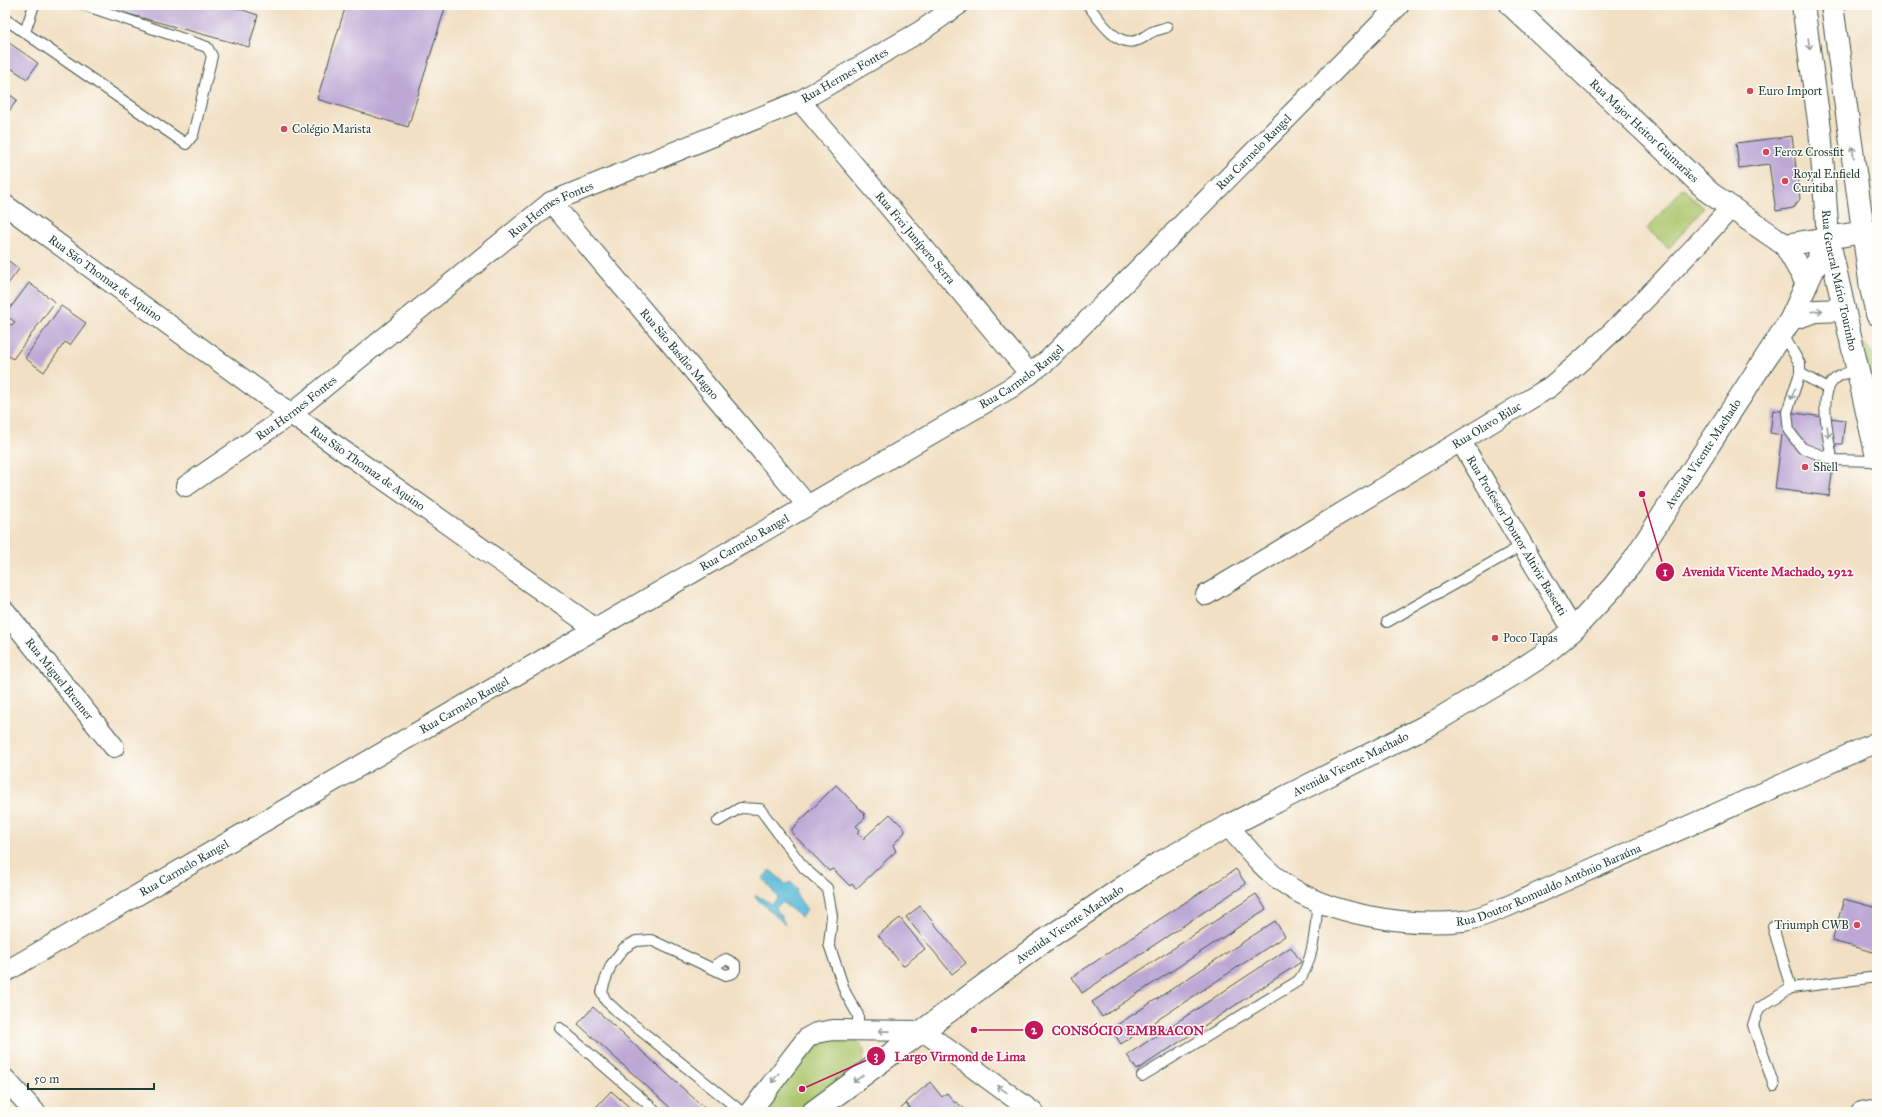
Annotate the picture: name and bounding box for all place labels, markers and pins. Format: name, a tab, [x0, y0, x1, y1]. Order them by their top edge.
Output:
place label: Euro Import	[1758, 84, 1823, 98]
marker: Euro Import	[1745, 86, 1755, 96]
place label: Colégio Marista	[292, 122, 372, 137]
marker: Colégio Marista	[279, 124, 289, 134]
place label: Feroz Crossfit	[1774, 145, 1845, 159]
marker: Feroz Crossfit	[1761, 147, 1771, 157]
place label: Royal Enfield Curitiba	[1793, 167, 1860, 195]
marker: Royal Enfield Curitiba	[1780, 176, 1790, 186]
place label: Shell	[1813, 460, 1839, 474]
marker: Shell	[1800, 462, 1810, 472]
callout: Avenida Vicente Machado, 2922	[1655, 559, 1862, 584]
place label: Poco Tapas	[1503, 631, 1558, 645]
marker: Poco Tapas	[1490, 633, 1500, 643]
place label: Triumph CWB	[1774, 918, 1849, 932]
marker: Triumph CWB	[1852, 920, 1862, 930]
callout: CONSÓCIO EMBRACON	[1024, 1018, 1212, 1043]
callout: Largo Virmond de Lima	[866, 1043, 1034, 1068]

